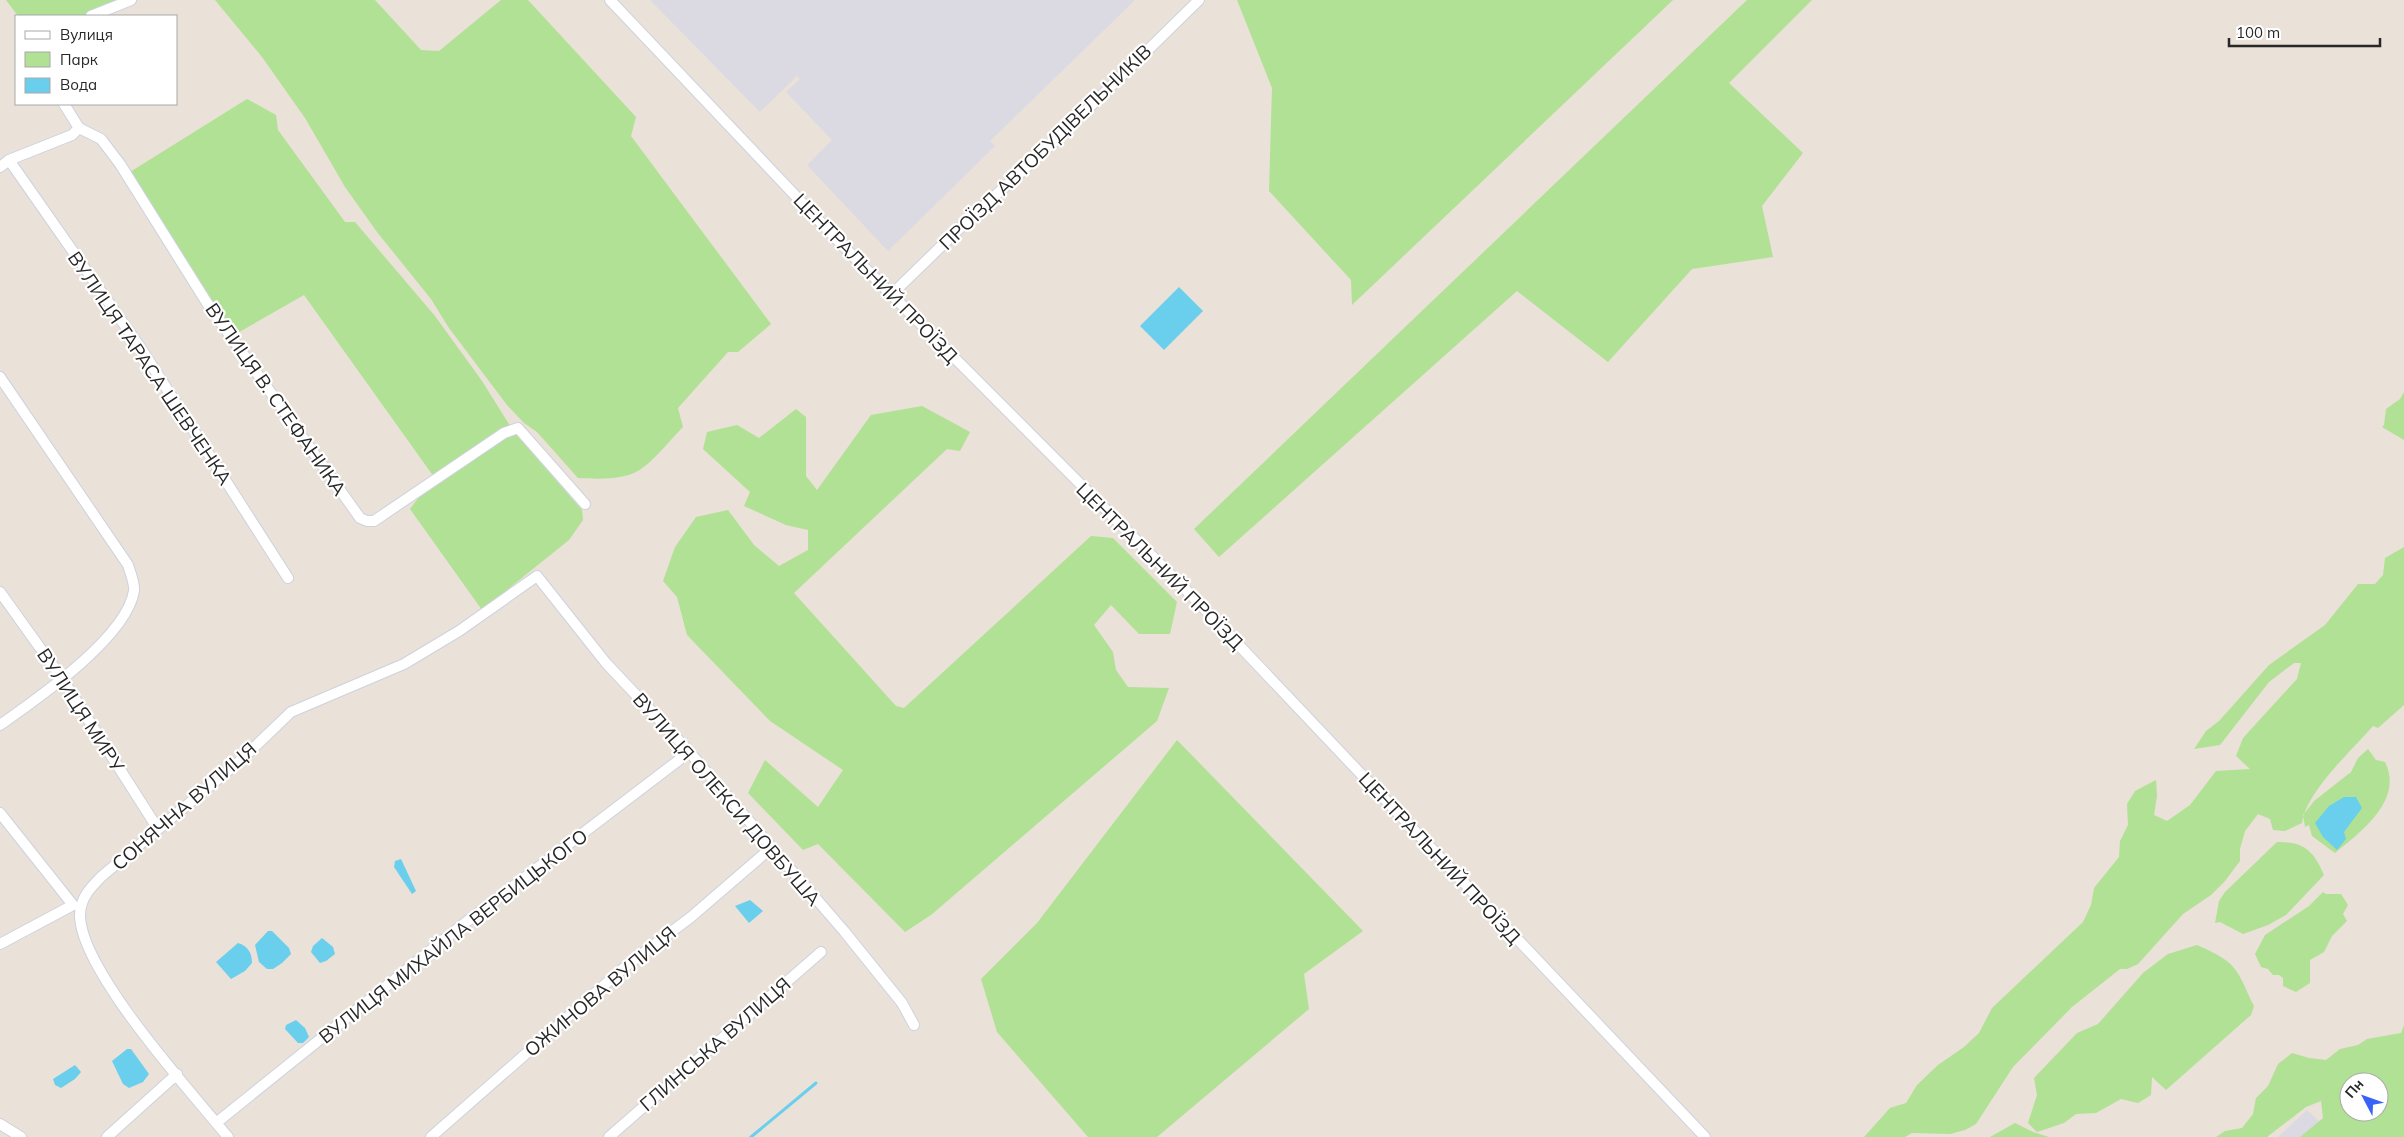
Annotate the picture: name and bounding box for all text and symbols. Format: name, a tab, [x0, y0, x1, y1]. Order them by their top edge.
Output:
legend	[15, 15, 178, 105]
scale bar	[2229, 15, 2380, 47]
text: 100 m	[2236, 23, 2280, 42]
text: Вулиця	[60, 25, 113, 44]
street label: ПРОЇЗД АВТОБУДІВЕЛЬНИКІВ	[934, 39, 1156, 255]
text: Парк	[60, 50, 99, 69]
text: Вода	[60, 75, 97, 94]
street label: ЦЕНТРАЛЬНИЙ ПРОЇЗД	[789, 188, 963, 368]
street label: ВУЛИЦЯ ТАРАСА ШЕВЧЕНКА	[63, 247, 237, 489]
street label: ВУЛИЦЯ В. СТЕФАНИКА	[200, 298, 352, 500]
street label: ЦЕНТРАЛЬНИЙ ПРОЇЗД	[1071, 477, 1249, 655]
street label: ВУЛИЦЯ МИРУ	[32, 644, 130, 777]
street label: ВУЛИЦЯ ОЛЕКСИ ДОВБУША	[628, 688, 826, 911]
street label: СОНЯЧНА ВУЛИЦЯ	[107, 737, 261, 875]
street label: ЦЕНТРАЛЬНИЙ ПРОЇЗД	[1354, 767, 1526, 949]
street label: ВУЛИЦЯ МИХАЙЛА ВЕРБИЦЬКОГО	[314, 823, 592, 1049]
street label: ОЖИНОВА ВУЛИЦЯ	[519, 921, 681, 1061]
street label: ГЛИНСЬКА ВУЛИЦЯ	[635, 972, 795, 1116]
north arrow	[2339, 1072, 2389, 1122]
text: Пн	[2341, 1075, 2367, 1102]

